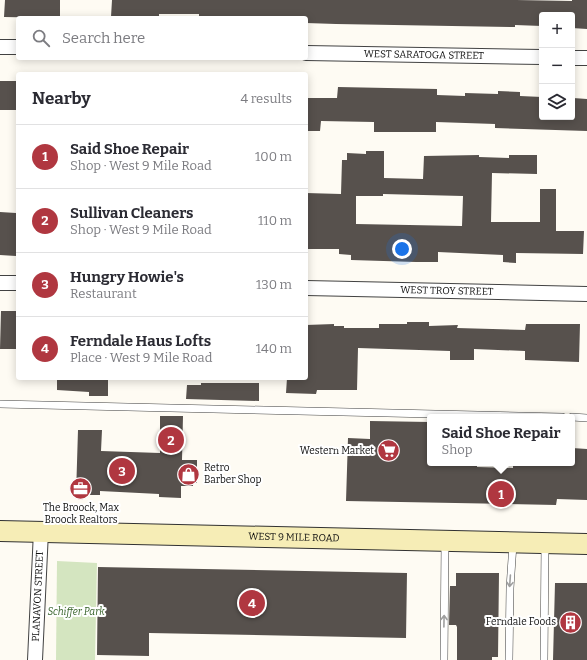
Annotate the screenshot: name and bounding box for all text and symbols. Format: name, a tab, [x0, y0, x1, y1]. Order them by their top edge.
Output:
map controls	[539, 12, 575, 120]
button: +	[539, 12, 575, 48]
search box	[16, 16, 308, 60]
icon: search	[30, 27, 52, 49]
text: Search here	[62, 29, 145, 47]
street label: WEST SARATOGA STREET	[364, 48, 484, 62]
button: −	[539, 48, 575, 84]
button: layers	[539, 84, 575, 120]
text: Nearby	[32, 88, 91, 109]
text: 4 results	[240, 91, 292, 106]
text: Said Shoe Repair	[70, 140, 189, 158]
text: 1	[42, 149, 48, 164]
text: 100 m	[255, 149, 292, 164]
text: Shop · West 9 Mile Road	[70, 158, 212, 173]
text: Sullivan Cleaners	[70, 204, 193, 222]
text: 2	[41, 213, 49, 228]
text: 110 m	[258, 213, 292, 228]
text: Shop · West 9 Mile Road	[70, 222, 212, 237]
your location	[392, 239, 412, 259]
text: Hungry Howie's	[70, 268, 184, 286]
text: 3	[41, 277, 49, 292]
text: 130 m	[256, 277, 292, 292]
street label: WEST TROY STREET	[400, 284, 494, 298]
text: Restaurant	[70, 286, 137, 301]
text: Ferndale Haus Lofts	[70, 332, 211, 350]
text: 4	[41, 341, 49, 356]
text: 140 m	[256, 341, 292, 356]
text: Place · West 9 Mile Road	[70, 350, 212, 365]
popup	[427, 414, 575, 466]
text: Said Shoe Repair	[441, 424, 561, 442]
pin: 2	[158, 425, 184, 455]
supermarket icon: Western Market	[376, 438, 402, 464]
text: Shop	[441, 442, 473, 457]
place label: Western Market	[300, 445, 374, 457]
pin: 3	[109, 456, 135, 486]
shop icon: Retro Barber Shop	[176, 461, 202, 487]
place label: Retro Barber Shop	[204, 462, 262, 486]
office icon: The Broock, Max Broock Realtors	[68, 475, 94, 501]
pin: 1	[488, 479, 514, 509]
place label: The Broock, Max Broock Realtors	[43, 502, 119, 526]
street label: WEST 9 MILE ROAD	[248, 530, 340, 545]
street label: PLANAVON STREET	[30, 550, 46, 642]
one-way arrow	[507, 574, 514, 587]
pin: 4	[239, 588, 265, 618]
park label: Schiffer Park	[47, 606, 105, 618]
building icon: Ferndale Foods	[558, 609, 584, 635]
one-way arrow	[440, 615, 448, 628]
place label: Ferndale Foods	[486, 616, 556, 628]

